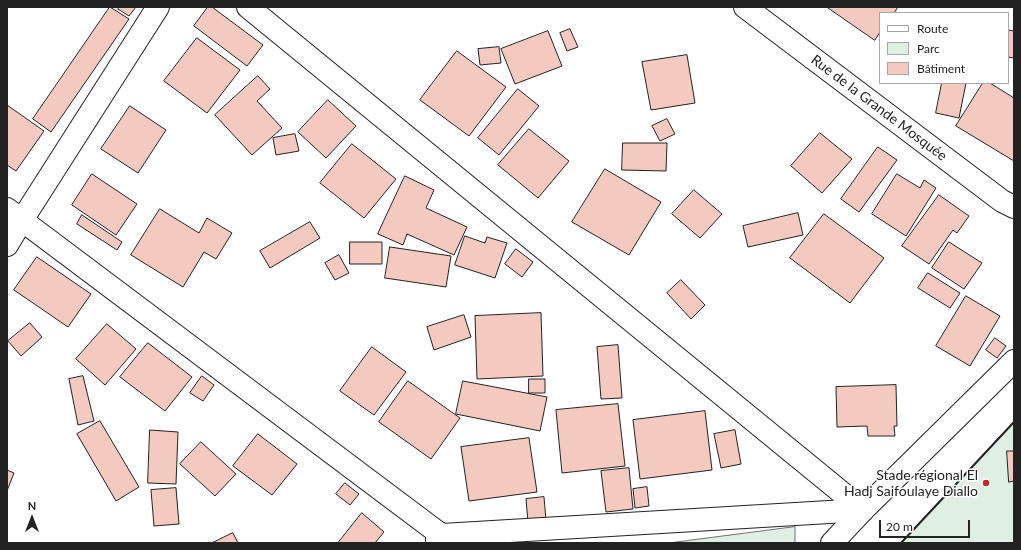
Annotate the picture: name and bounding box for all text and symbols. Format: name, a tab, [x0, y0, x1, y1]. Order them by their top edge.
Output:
legend	[879, 12, 1009, 84]
text: Route	[917, 21, 948, 36]
text: Parc	[917, 41, 940, 56]
street label: Rue de la Grande Mosquée	[808, 51, 950, 165]
text: Bâtiment	[917, 61, 965, 76]
place label: Stade régional El Hadj Saifoulaye Diallo	[844, 467, 978, 500]
marker: Stade régional El Hadj Saifoulaye Diallo	[981, 478, 991, 488]
north arrow	[12, 498, 52, 538]
text: N	[28, 499, 36, 512]
scale bar	[881, 512, 972, 538]
text: 20 m	[886, 519, 913, 534]

